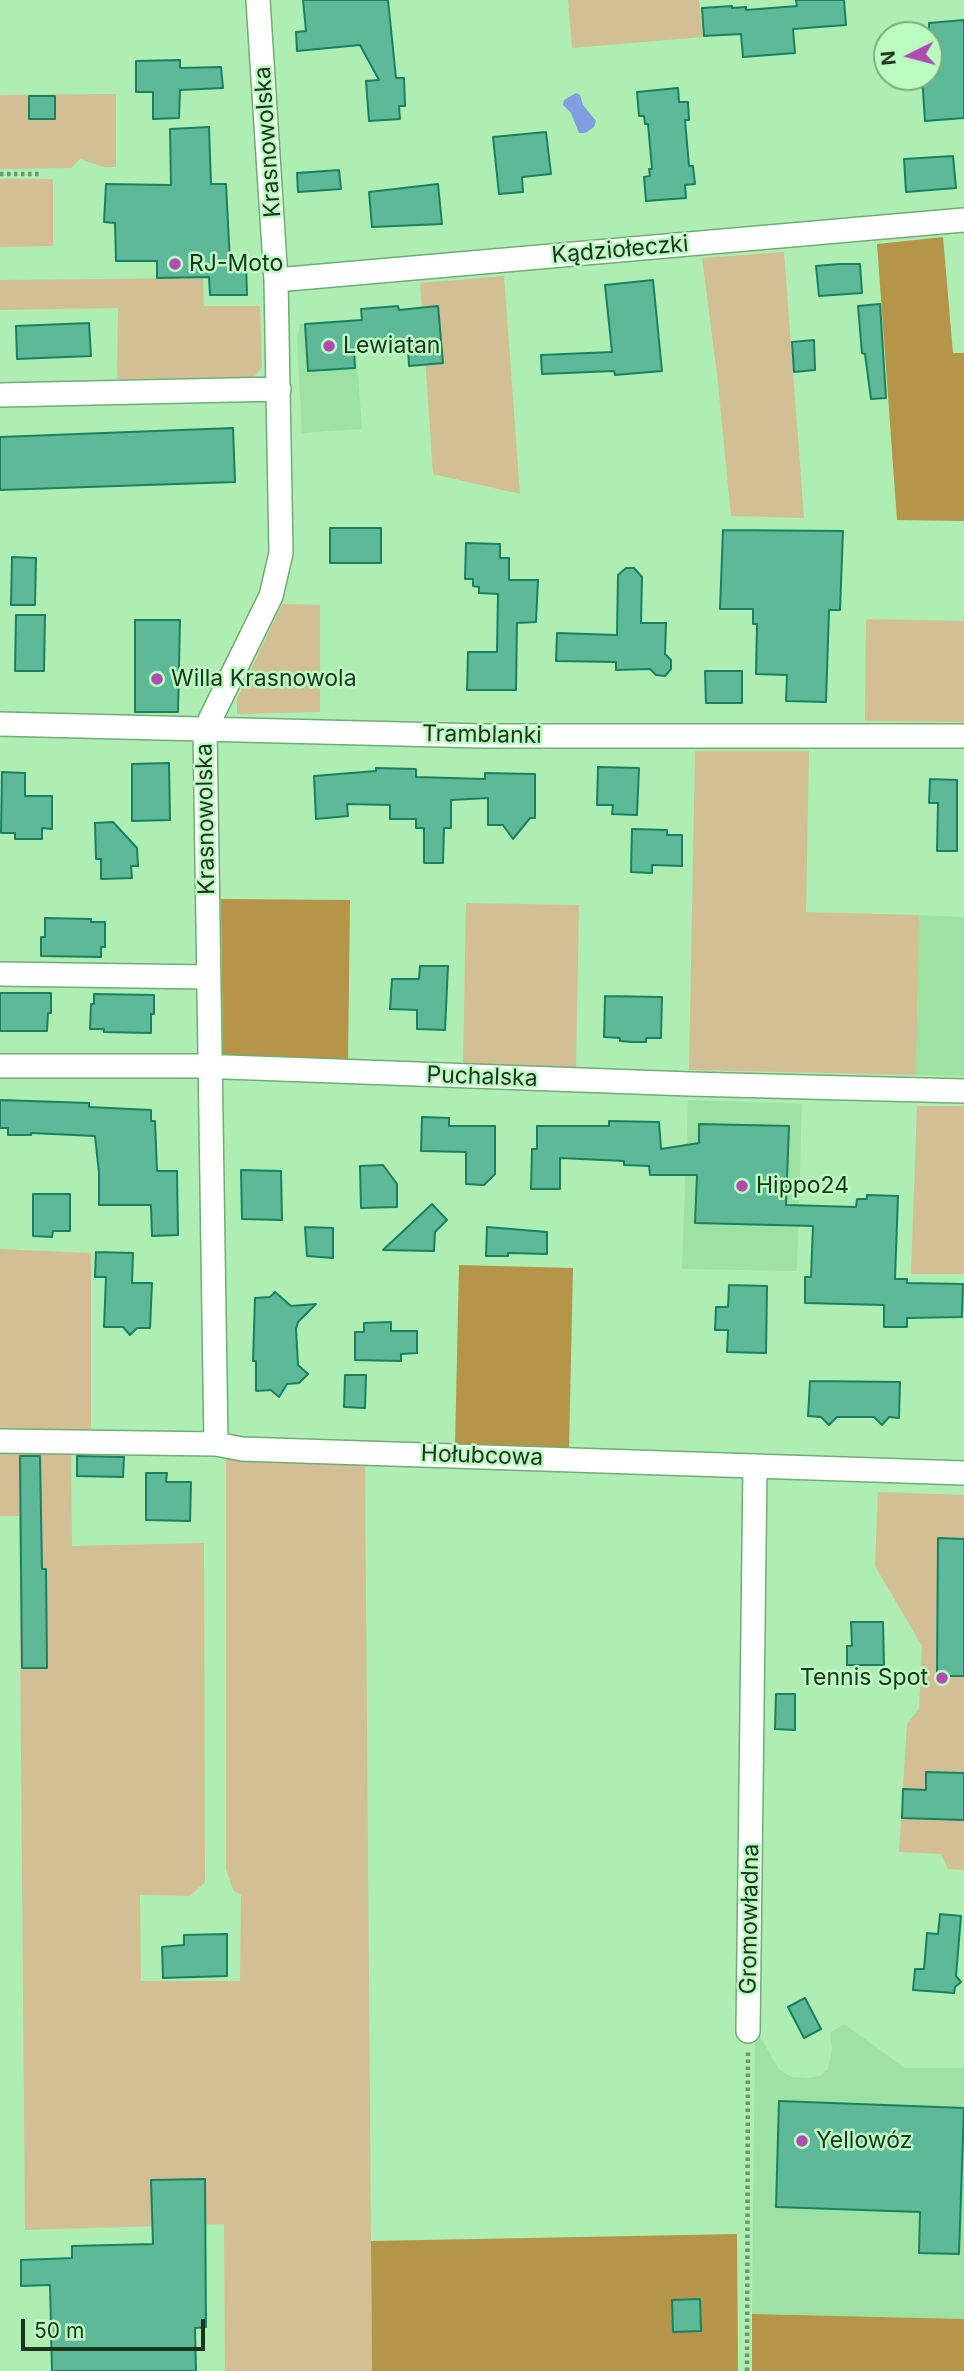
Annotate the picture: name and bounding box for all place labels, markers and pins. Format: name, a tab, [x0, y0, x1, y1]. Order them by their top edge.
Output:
place label: RJ-Moto	[189, 250, 283, 278]
marker: RJ-Moto	[167, 256, 183, 272]
place label: Lewiatan	[343, 332, 440, 360]
marker: Lewiatan	[321, 338, 337, 354]
place label: Willa Krasnowola	[171, 665, 357, 693]
marker: Willa Krasnowola	[149, 671, 165, 687]
place label: Hippo24	[756, 1172, 849, 1200]
marker: Hippo24	[734, 1178, 750, 1194]
place label: Tennis Spot	[800, 1664, 928, 1692]
marker: Tennis Spot	[934, 1670, 950, 1686]
place label: Yellowóz	[816, 2127, 912, 2155]
marker: Yellowóz	[794, 2133, 810, 2149]

